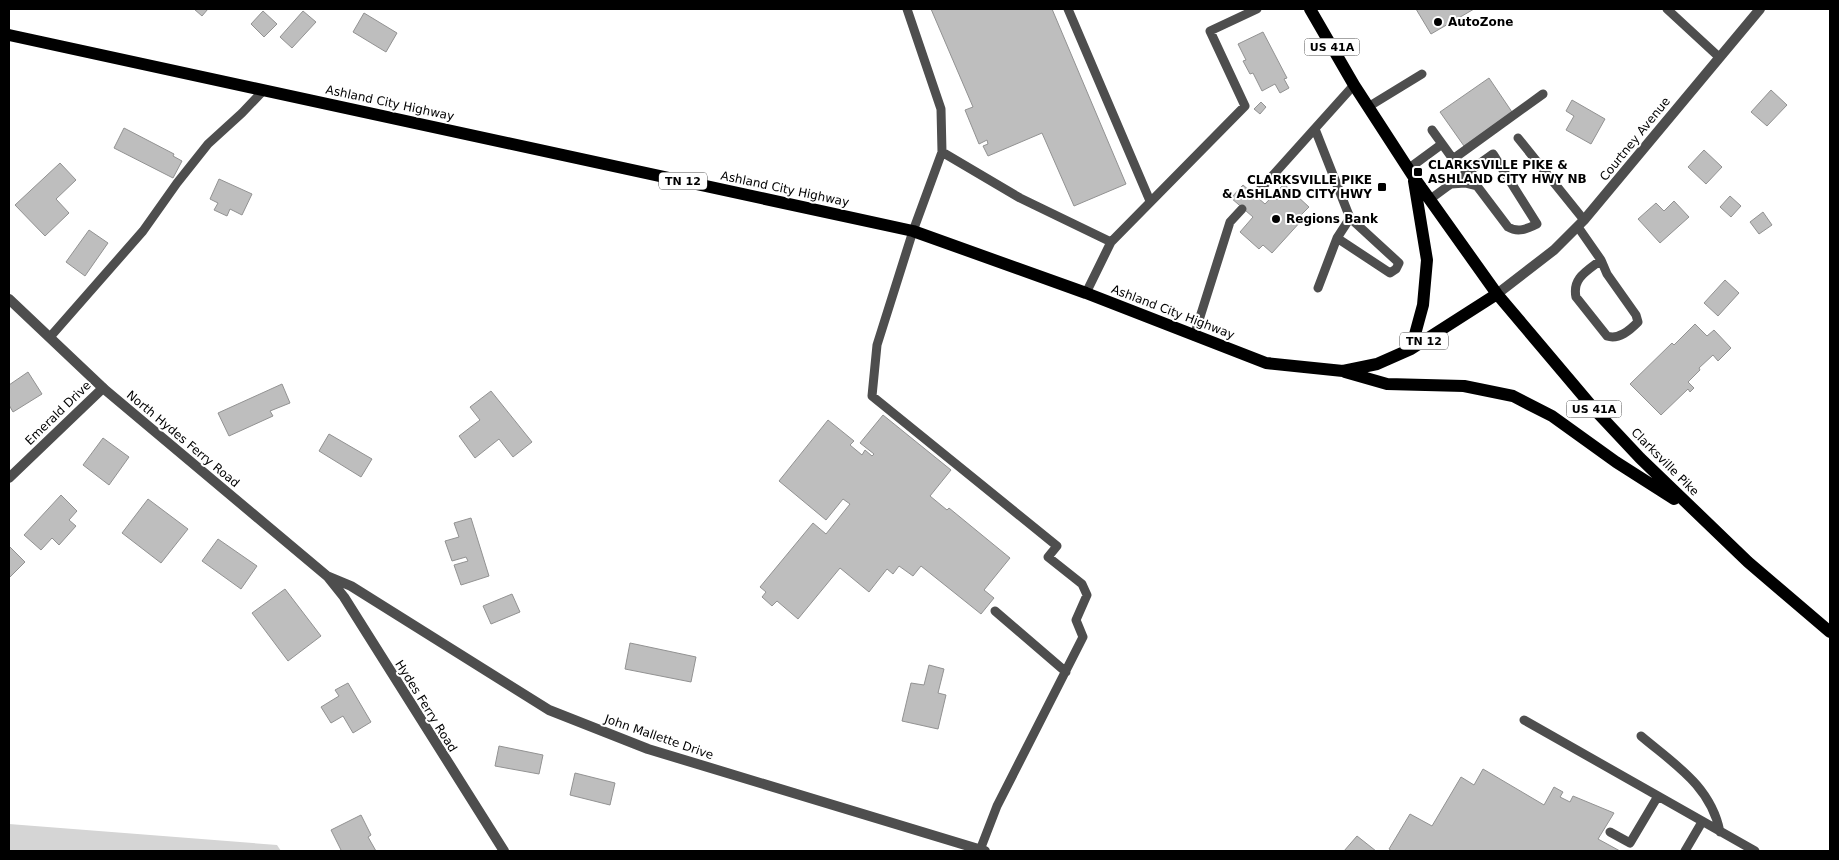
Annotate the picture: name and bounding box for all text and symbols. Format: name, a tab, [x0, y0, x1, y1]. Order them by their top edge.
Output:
place label: AutoZone	[1448, 15, 1513, 29]
marker: AutoZone	[1432, 16, 1444, 28]
road number: US 41A	[1304, 38, 1360, 56]
street label: Ashland City Highway	[324, 83, 456, 123]
street label: Courtney Avenue	[1597, 94, 1673, 184]
place label: CLARKSVILLE PIKE & ASHLAND CITY HWY NB	[1428, 158, 1587, 186]
marker: CLARKSVILLE PIKE & ASHLAND CITY HWY NB	[1412, 166, 1424, 178]
street label: Ashland City Highway	[719, 169, 851, 209]
road number: TN 12	[659, 172, 707, 190]
place label: CLARKSVILLE PIKE & ASHLAND CITY HWY	[1222, 173, 1372, 201]
marker: CLARKSVILLE PIKE & ASHLAND CITY HWY	[1376, 181, 1388, 193]
place label: Regions Bank	[1286, 212, 1379, 226]
marker: Regions Bank	[1270, 213, 1282, 225]
street label: Ashland City Highway	[1109, 282, 1237, 342]
road number: TN 12	[1400, 332, 1448, 350]
street label: Emerald Drive	[22, 378, 94, 448]
street label: North Hydes Ferry Road	[124, 388, 242, 490]
road number: US 41A	[1566, 400, 1622, 418]
street label: Clarksville Pike	[1628, 425, 1702, 499]
street label: Hydes Ferry Road	[392, 658, 460, 754]
street label: John Mallette Drive	[602, 711, 715, 762]

